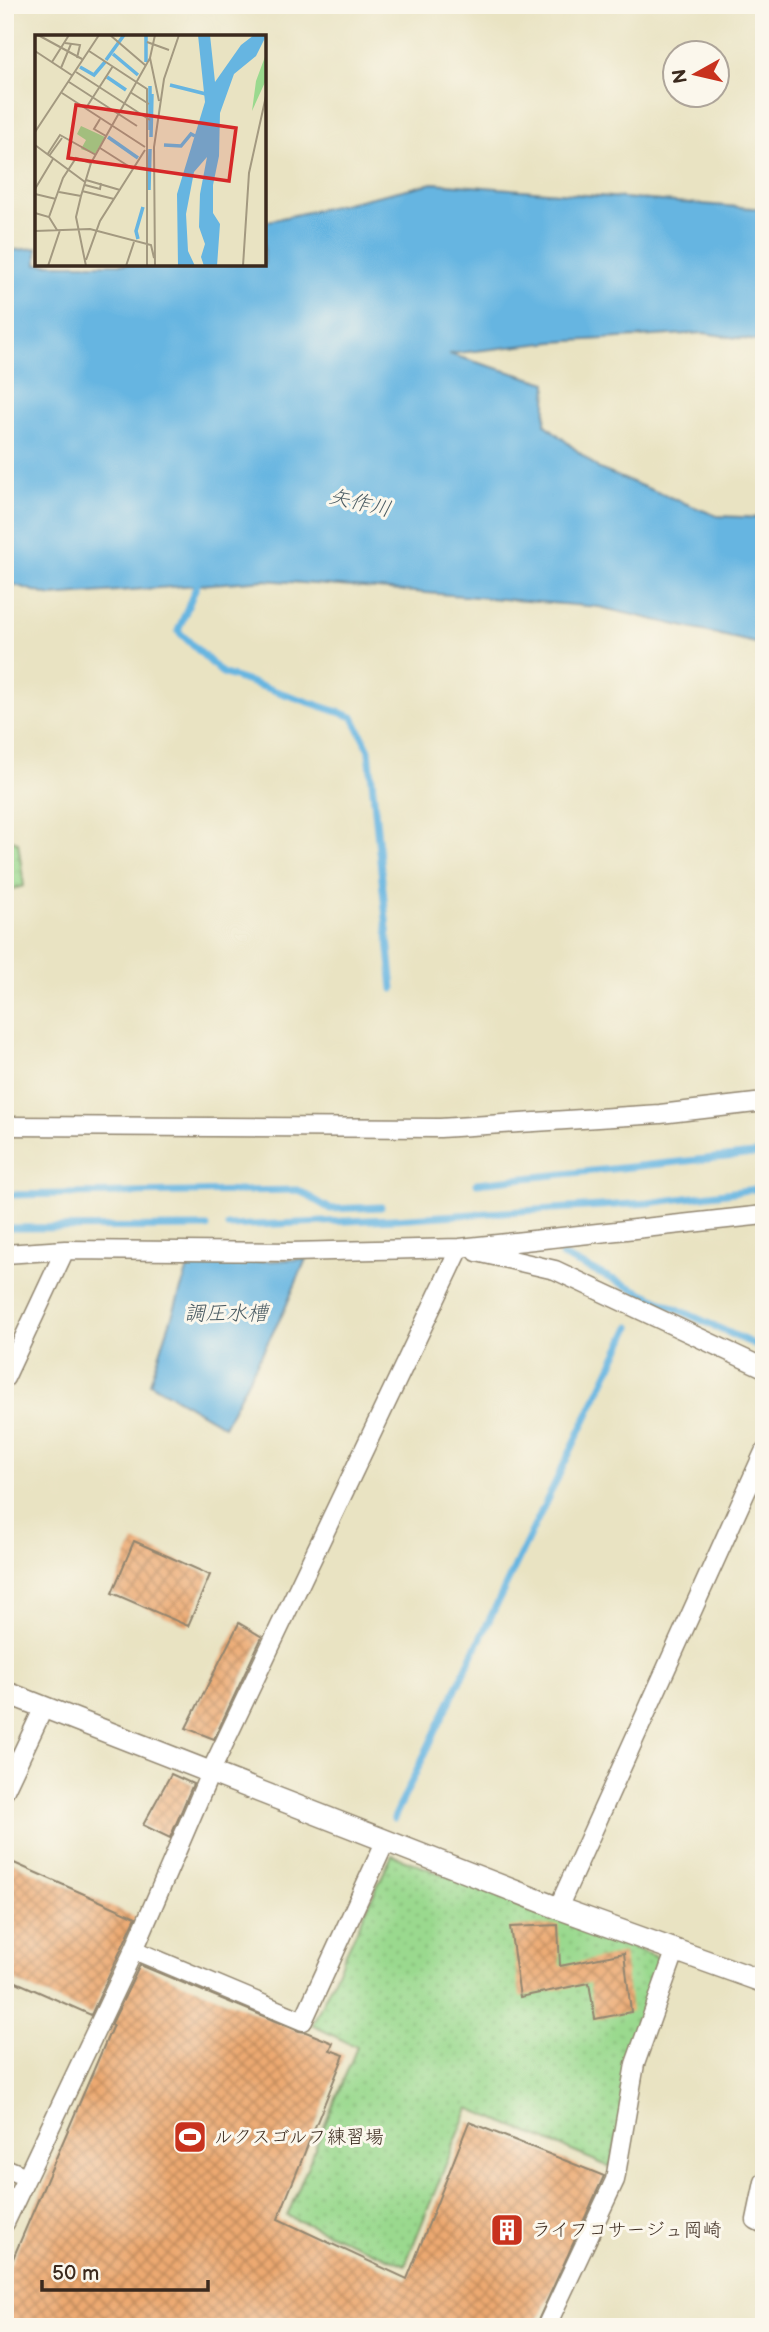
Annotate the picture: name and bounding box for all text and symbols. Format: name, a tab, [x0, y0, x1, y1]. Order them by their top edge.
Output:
inset map	[35, 35, 266, 266]
north arrow	[660, 38, 730, 108]
text: N	[668, 67, 693, 85]
water label: 矢作川	[326, 484, 394, 522]
water label: 調圧水槽	[184, 1301, 271, 1326]
sports icon: ルクスゴルフ練習場	[171, 2118, 209, 2156]
place label: ルクスゴルフ練習場	[214, 2126, 384, 2149]
building icon: ライフコサージュ岡崎	[488, 2211, 526, 2249]
place label: ライフコサージュ岡崎	[532, 2219, 722, 2242]
scale bar	[42, 2248, 208, 2292]
text: 50 m	[52, 2261, 99, 2286]

